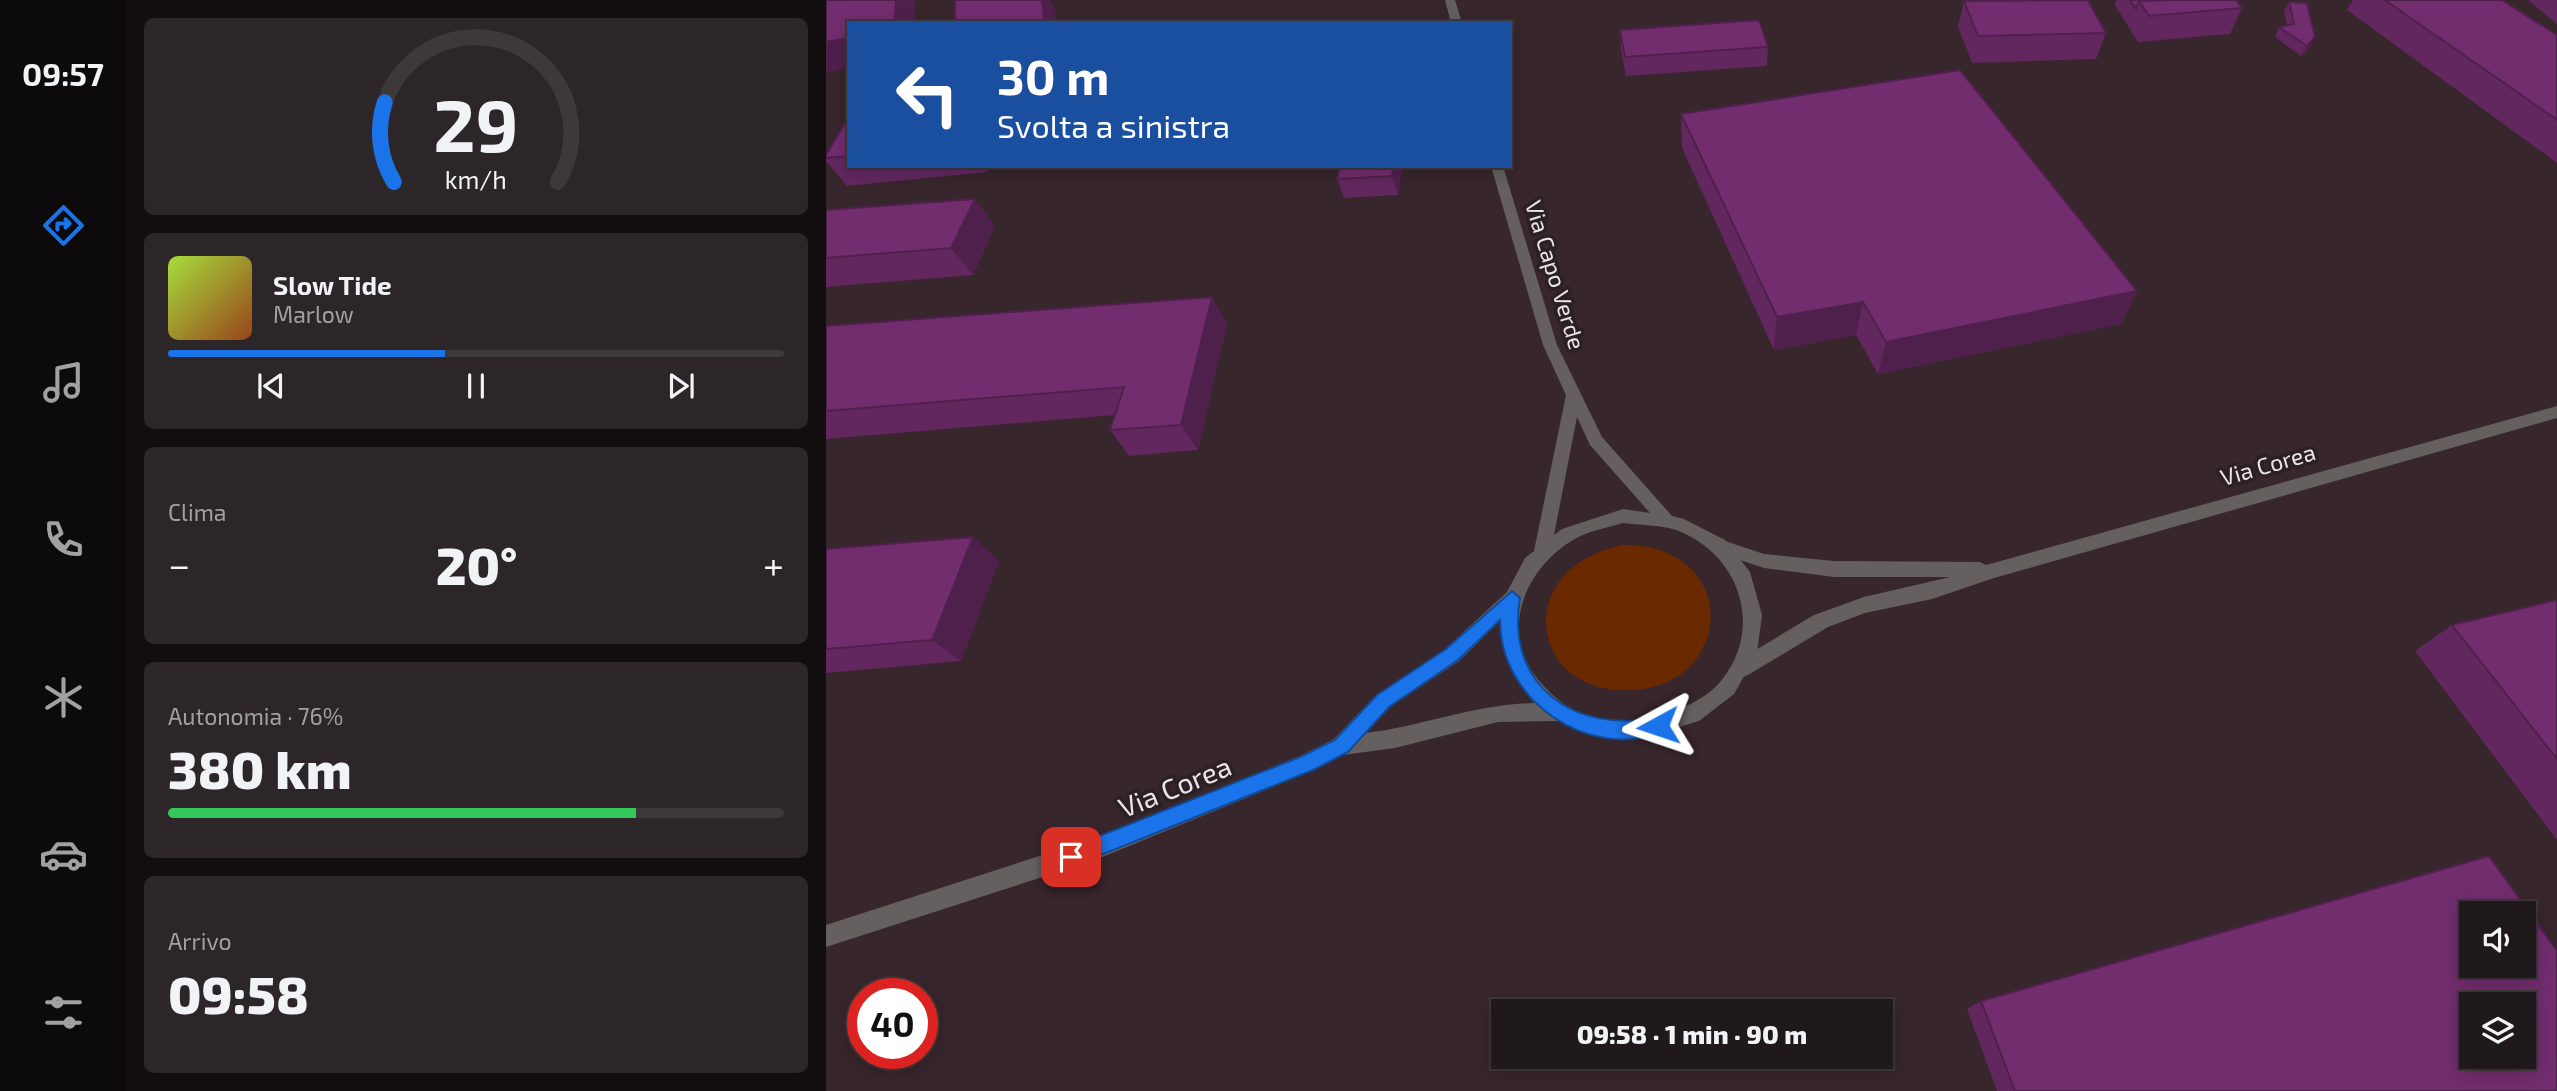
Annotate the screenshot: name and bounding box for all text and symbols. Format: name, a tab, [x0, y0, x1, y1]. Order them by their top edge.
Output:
text: 30 m	[997, 46, 1109, 105]
icon: left	[882, 49, 973, 140]
text: 09:57	[22, 54, 104, 92]
text: 29	[433, 80, 519, 168]
text: Svolta a sinistra	[997, 106, 1230, 144]
text: km/h	[445, 164, 507, 194]
street label: Via Capo Verde	[1520, 197, 1592, 353]
icon: directions	[39, 201, 88, 250]
text: Slow Tide	[273, 269, 392, 300]
text: Marlow	[273, 300, 354, 328]
icon: music	[39, 358, 88, 407]
icon: previous	[252, 367, 290, 405]
icon: pause	[457, 367, 495, 405]
icon: next	[662, 367, 700, 405]
street label: Via Corea	[2217, 437, 2318, 491]
text: Clima	[168, 498, 226, 526]
icon: phone	[39, 515, 88, 564]
text: 20°	[436, 533, 517, 595]
text: −	[168, 541, 190, 587]
text: +	[763, 541, 784, 587]
icon: climate	[39, 673, 88, 722]
position arrow	[1621, 689, 1695, 763]
text: Autonomia · 76%	[168, 702, 343, 730]
text: 380 km	[168, 737, 352, 799]
street label: Via Corea	[1113, 748, 1236, 824]
pin	[1041, 827, 1101, 887]
icon: car	[39, 830, 88, 879]
icon: arrive	[1052, 838, 1090, 876]
map controls	[2459, 901, 2536, 1069]
button: sound	[2459, 901, 2536, 978]
text: Arrivo	[168, 927, 232, 955]
text: 09:58	[168, 962, 309, 1024]
speed limit sign: 40	[847, 978, 938, 1069]
icon: filters	[39, 988, 88, 1037]
button: layers	[2459, 992, 2536, 1069]
text: 09:58 · 1 min · 90 m	[1577, 1018, 1807, 1049]

